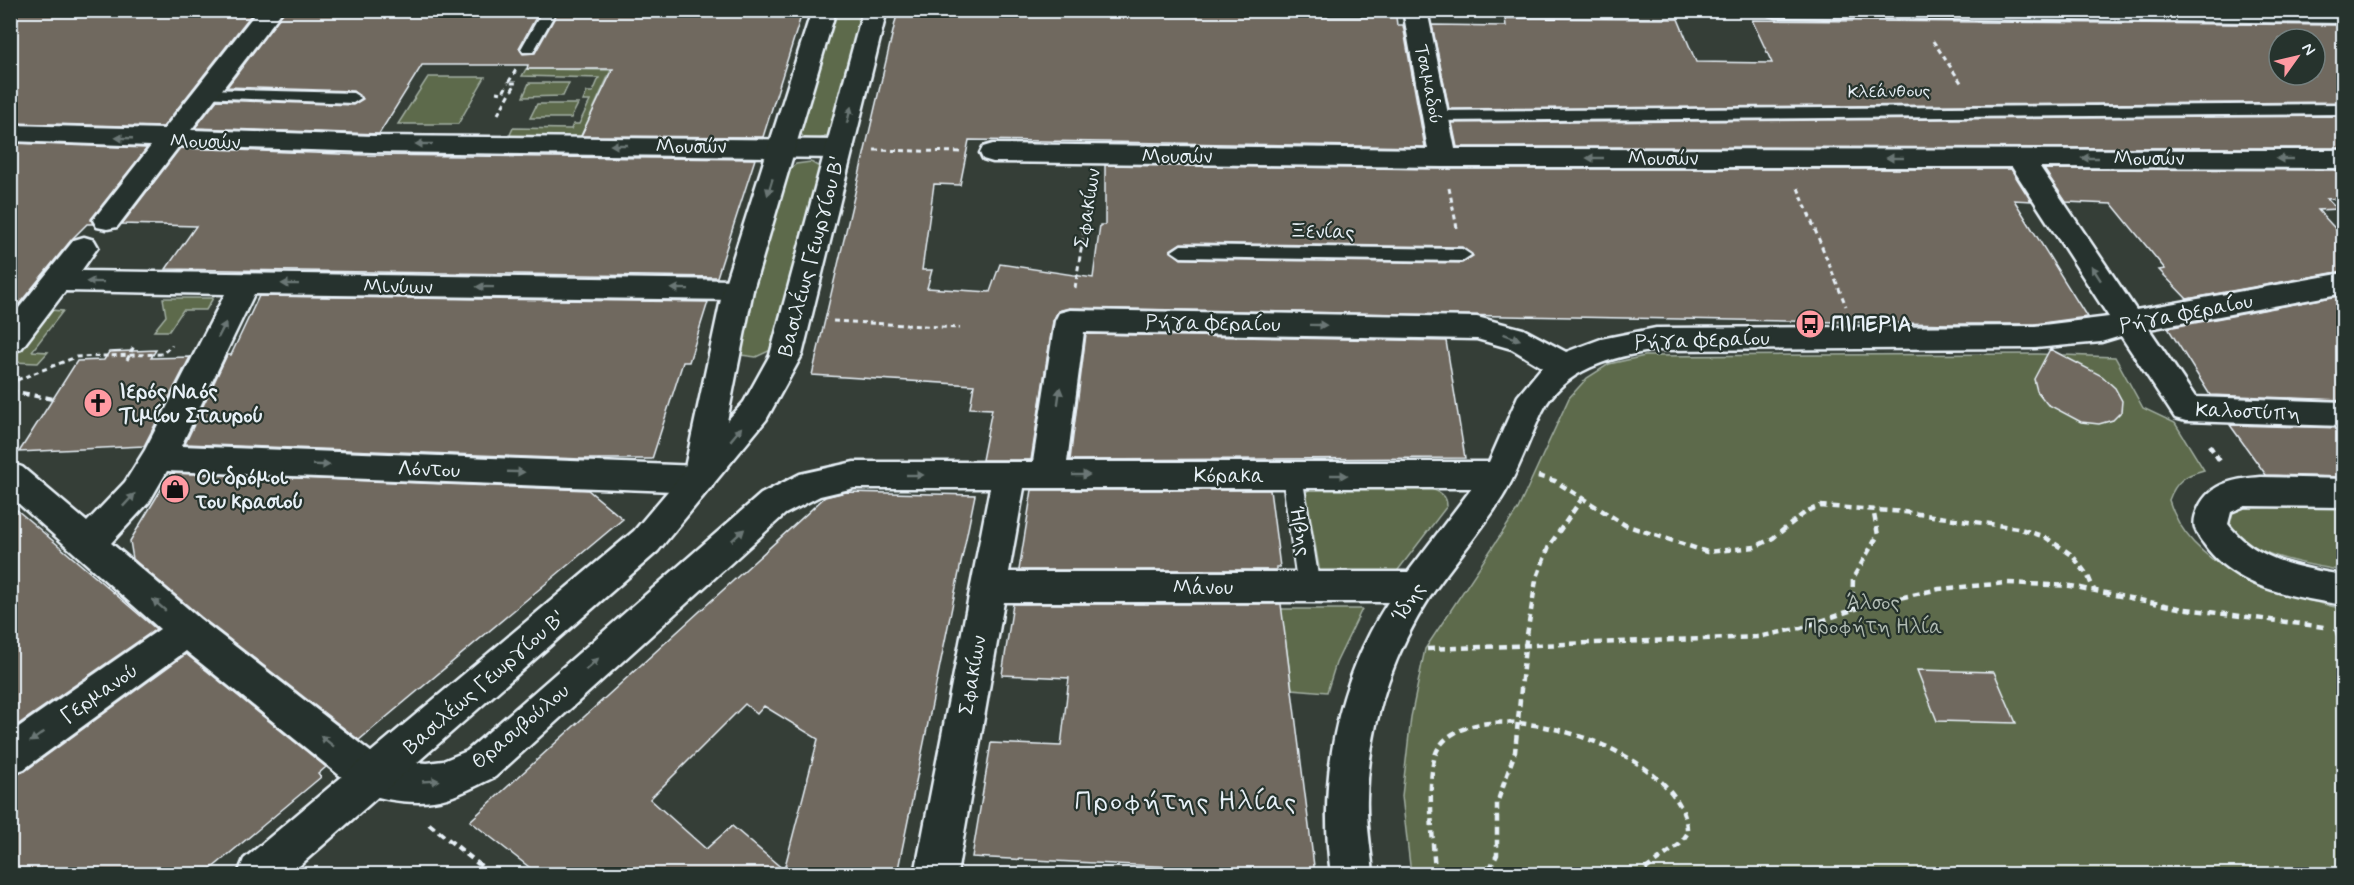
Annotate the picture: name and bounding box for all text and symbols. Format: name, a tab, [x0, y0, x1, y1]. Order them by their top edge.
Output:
north arrow	[2267, 27, 2327, 87]
text: N	[2297, 39, 2320, 60]
street label: Τσαμαδού	[1409, 43, 1447, 126]
street label: Κλεάνθους	[1847, 79, 1931, 105]
one-way arrow	[844, 106, 854, 124]
street label: Μουσών	[169, 127, 241, 157]
street label: Μουσών	[656, 133, 726, 161]
one-way arrow	[114, 134, 133, 143]
one-way arrow	[414, 139, 433, 149]
one-way arrow	[609, 140, 628, 150]
street label: Μουσών	[1142, 143, 1212, 171]
street label: Μουσών	[1628, 145, 1698, 173]
street label: Μουσών	[2114, 145, 2184, 173]
street label: Βασιλέως Γεωργίου Β'	[771, 153, 852, 359]
one-way arrow	[1586, 153, 1605, 163]
one-way arrow	[1886, 153, 1905, 163]
one-way arrow	[2081, 153, 2100, 163]
one-way arrow	[2276, 154, 2295, 164]
street label: Σφακίων	[1068, 166, 1108, 250]
one-way arrow	[765, 178, 774, 196]
street label: Ξενίας	[1289, 217, 1355, 247]
one-way arrow	[2090, 265, 2101, 281]
street label: Μινύων	[363, 272, 433, 302]
one-way arrow	[85, 277, 104, 286]
one-way arrow	[280, 279, 299, 289]
one-way arrow	[475, 282, 494, 292]
one-way arrow	[670, 285, 689, 294]
street label: Ρήγα Φεραίου	[2117, 287, 2255, 341]
bus stop icon: ΠΙΠΕΡΙΑ	[1794, 308, 1826, 340]
street label: Ρήγα Φεραίου	[1145, 309, 1281, 339]
place label: ΠΙΠΕΡΙΑ	[1831, 311, 1911, 339]
one-way arrow	[217, 321, 227, 339]
one-way arrow	[1308, 321, 1327, 330]
street label: Ρήγα Φεραίου	[1634, 325, 1770, 357]
one-way arrow	[1503, 332, 1521, 342]
place label: Ιερός Ναός Τιμίου Σταυρού	[118, 378, 263, 430]
one-way arrow	[1055, 386, 1064, 405]
church icon: Ιερός Ναός Τιμίου Σταυρού	[82, 387, 114, 419]
street label: Καλοστύπη	[2195, 396, 2301, 428]
one-way arrow	[730, 426, 743, 442]
street label: Λόντου	[397, 455, 461, 485]
one-way arrow	[312, 460, 331, 469]
street label: Κόρακα	[1194, 462, 1264, 490]
place label: Οι δρόμοι του κρασιού	[195, 464, 303, 516]
one-way arrow	[507, 468, 526, 477]
one-way arrow	[906, 470, 925, 480]
one-way arrow	[1072, 470, 1091, 480]
one-way arrow	[1330, 470, 1349, 480]
shop icon: Οι δρόμοι του κρασιού	[159, 473, 191, 505]
one-way arrow	[121, 494, 135, 508]
street label: Ήβης	[1282, 504, 1318, 558]
one-way arrow	[730, 529, 745, 542]
street label: Μάνου	[1173, 574, 1233, 602]
street label: Ίδης	[1385, 577, 1432, 628]
park label: Άλσος Προφήτη Ηλία	[1804, 589, 1942, 641]
one-way arrow	[152, 599, 167, 612]
street label: Βασιλέως Γεωργίου Β'	[397, 604, 572, 761]
street label: Σφακίων	[952, 633, 994, 717]
street label: Γερμανού	[55, 657, 144, 731]
one-way arrow	[585, 657, 600, 671]
street label: Θρασυβούλου	[466, 677, 576, 776]
one-way arrow	[29, 731, 45, 743]
one-way arrow	[319, 735, 335, 748]
one-way arrow	[421, 777, 440, 786]
district label: Προφήτης Ηλίας	[1074, 785, 1298, 820]

